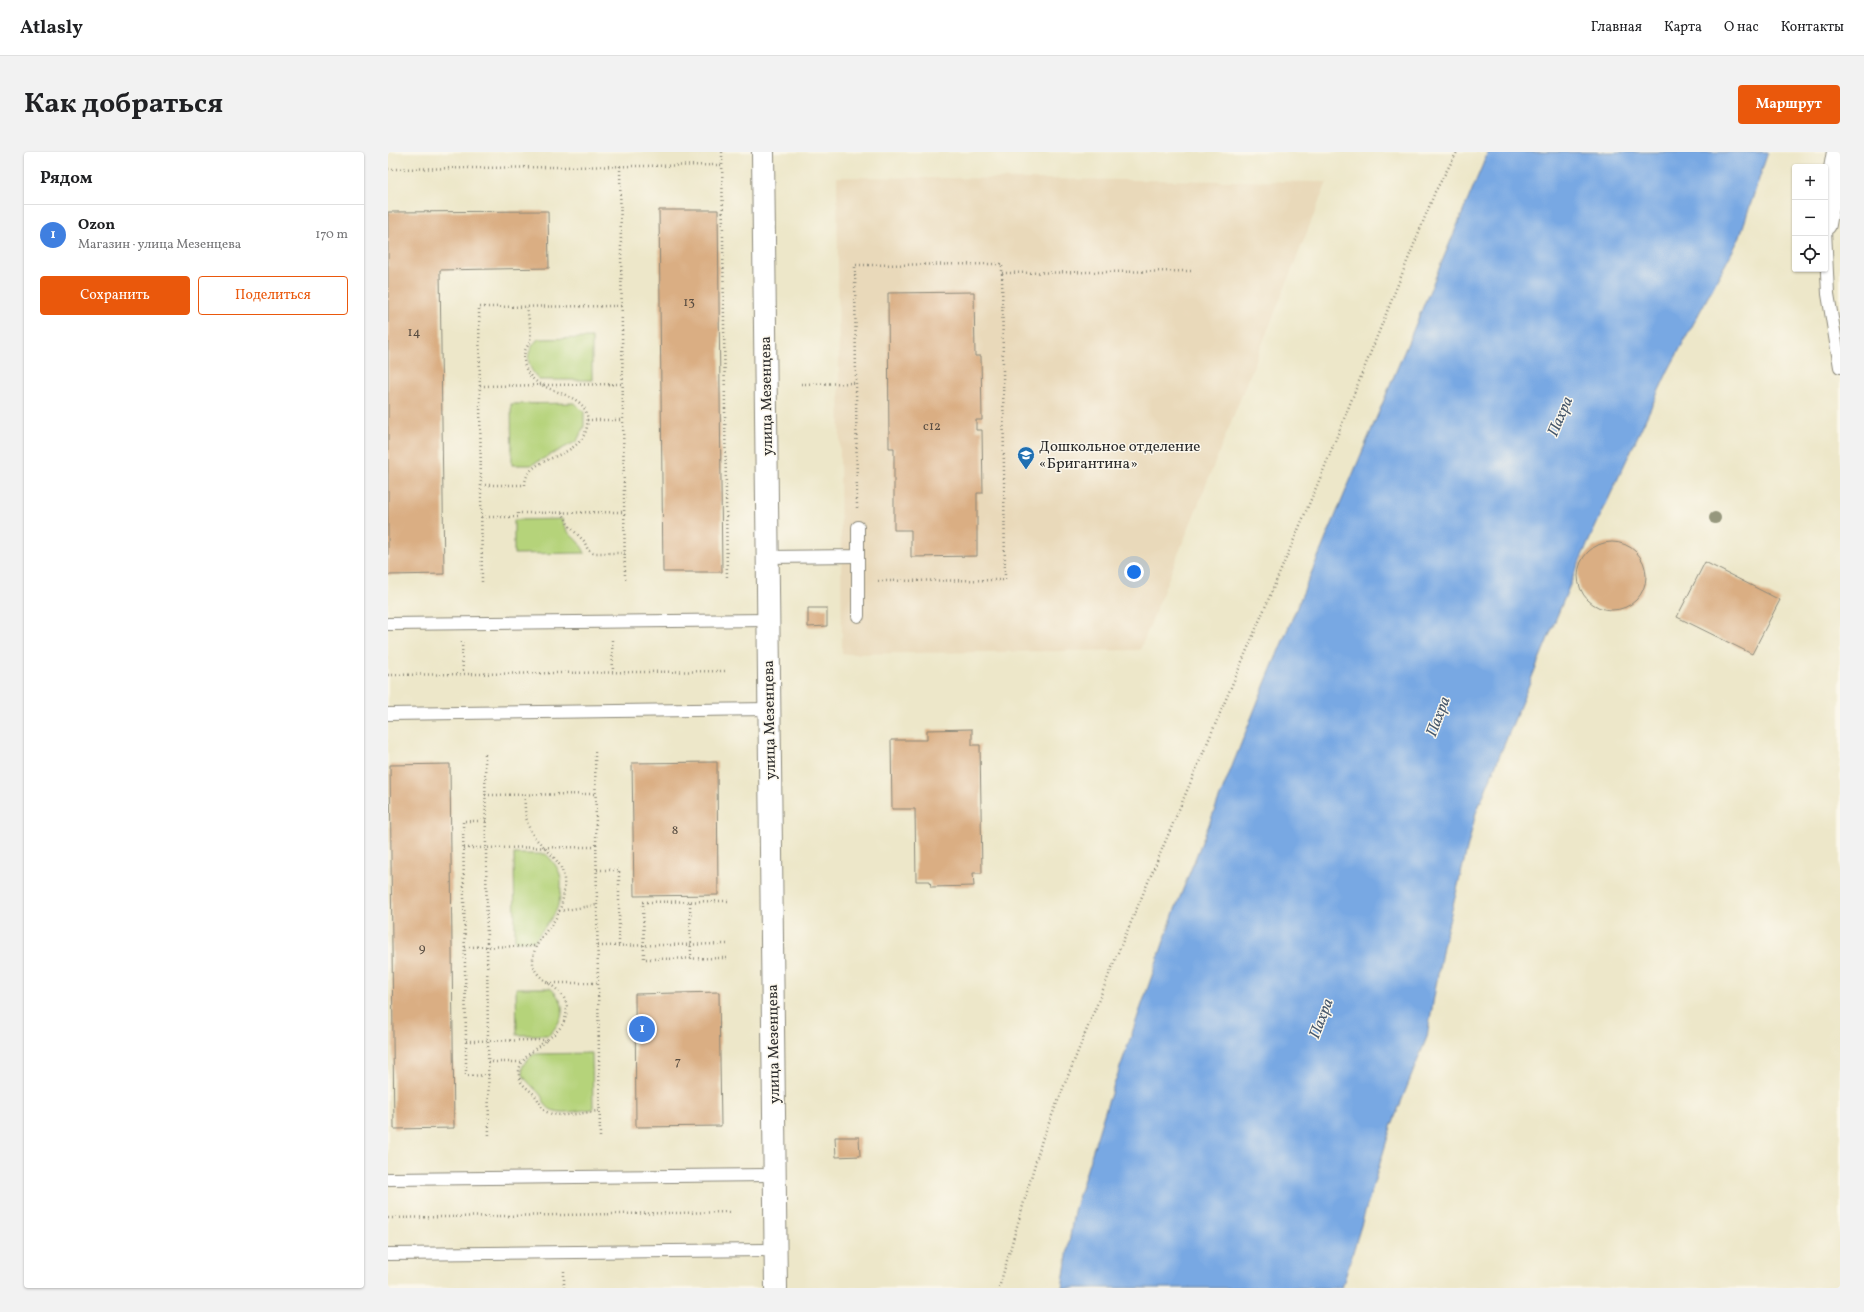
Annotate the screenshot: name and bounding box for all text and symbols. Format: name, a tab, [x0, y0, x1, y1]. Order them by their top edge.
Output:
text: Atlasly	[20, 15, 83, 41]
text: Главная	[1591, 18, 1642, 37]
text: Карта	[1664, 18, 1702, 37]
text: О нас	[1724, 18, 1759, 37]
text: Контакты	[1781, 18, 1844, 37]
text: Как добраться	[24, 85, 223, 124]
button: Маршрут	[1738, 85, 1840, 124]
map controls	[1792, 164, 1828, 272]
button: +	[1792, 164, 1828, 200]
text: Рядом	[40, 167, 93, 190]
button: −	[1792, 200, 1828, 236]
text: Ozon	[78, 215, 115, 236]
text: 1	[50, 226, 56, 244]
text: 170 m	[315, 226, 348, 244]
text: Магазин · улица Мезенцева	[78, 236, 241, 254]
button: locate	[1792, 236, 1828, 272]
button: Сохранить	[40, 276, 190, 315]
button: Поделиться	[198, 276, 348, 315]
house number: 13	[683, 294, 695, 312]
house number: 14	[408, 324, 421, 342]
street label: улица Мезенцева	[756, 336, 779, 456]
water label: Пахра	[1543, 393, 1579, 440]
house number: с12	[923, 418, 941, 436]
place label: Дошкольное отделение «Бригантина»	[1039, 437, 1200, 475]
school or university icon: Дошкольное отделение «Бригантина»	[1016, 445, 1036, 470]
your location	[1124, 562, 1144, 582]
street label: улица Мезенцева	[759, 660, 782, 780]
water label: Пахра	[1421, 693, 1457, 740]
house number: 8	[672, 822, 678, 840]
house number: 9	[419, 940, 426, 958]
street label: улица Мезенцева	[763, 984, 786, 1104]
water label: Пахра	[1304, 995, 1340, 1042]
pin: 1	[629, 1014, 655, 1044]
house number: 7	[675, 1053, 681, 1071]

